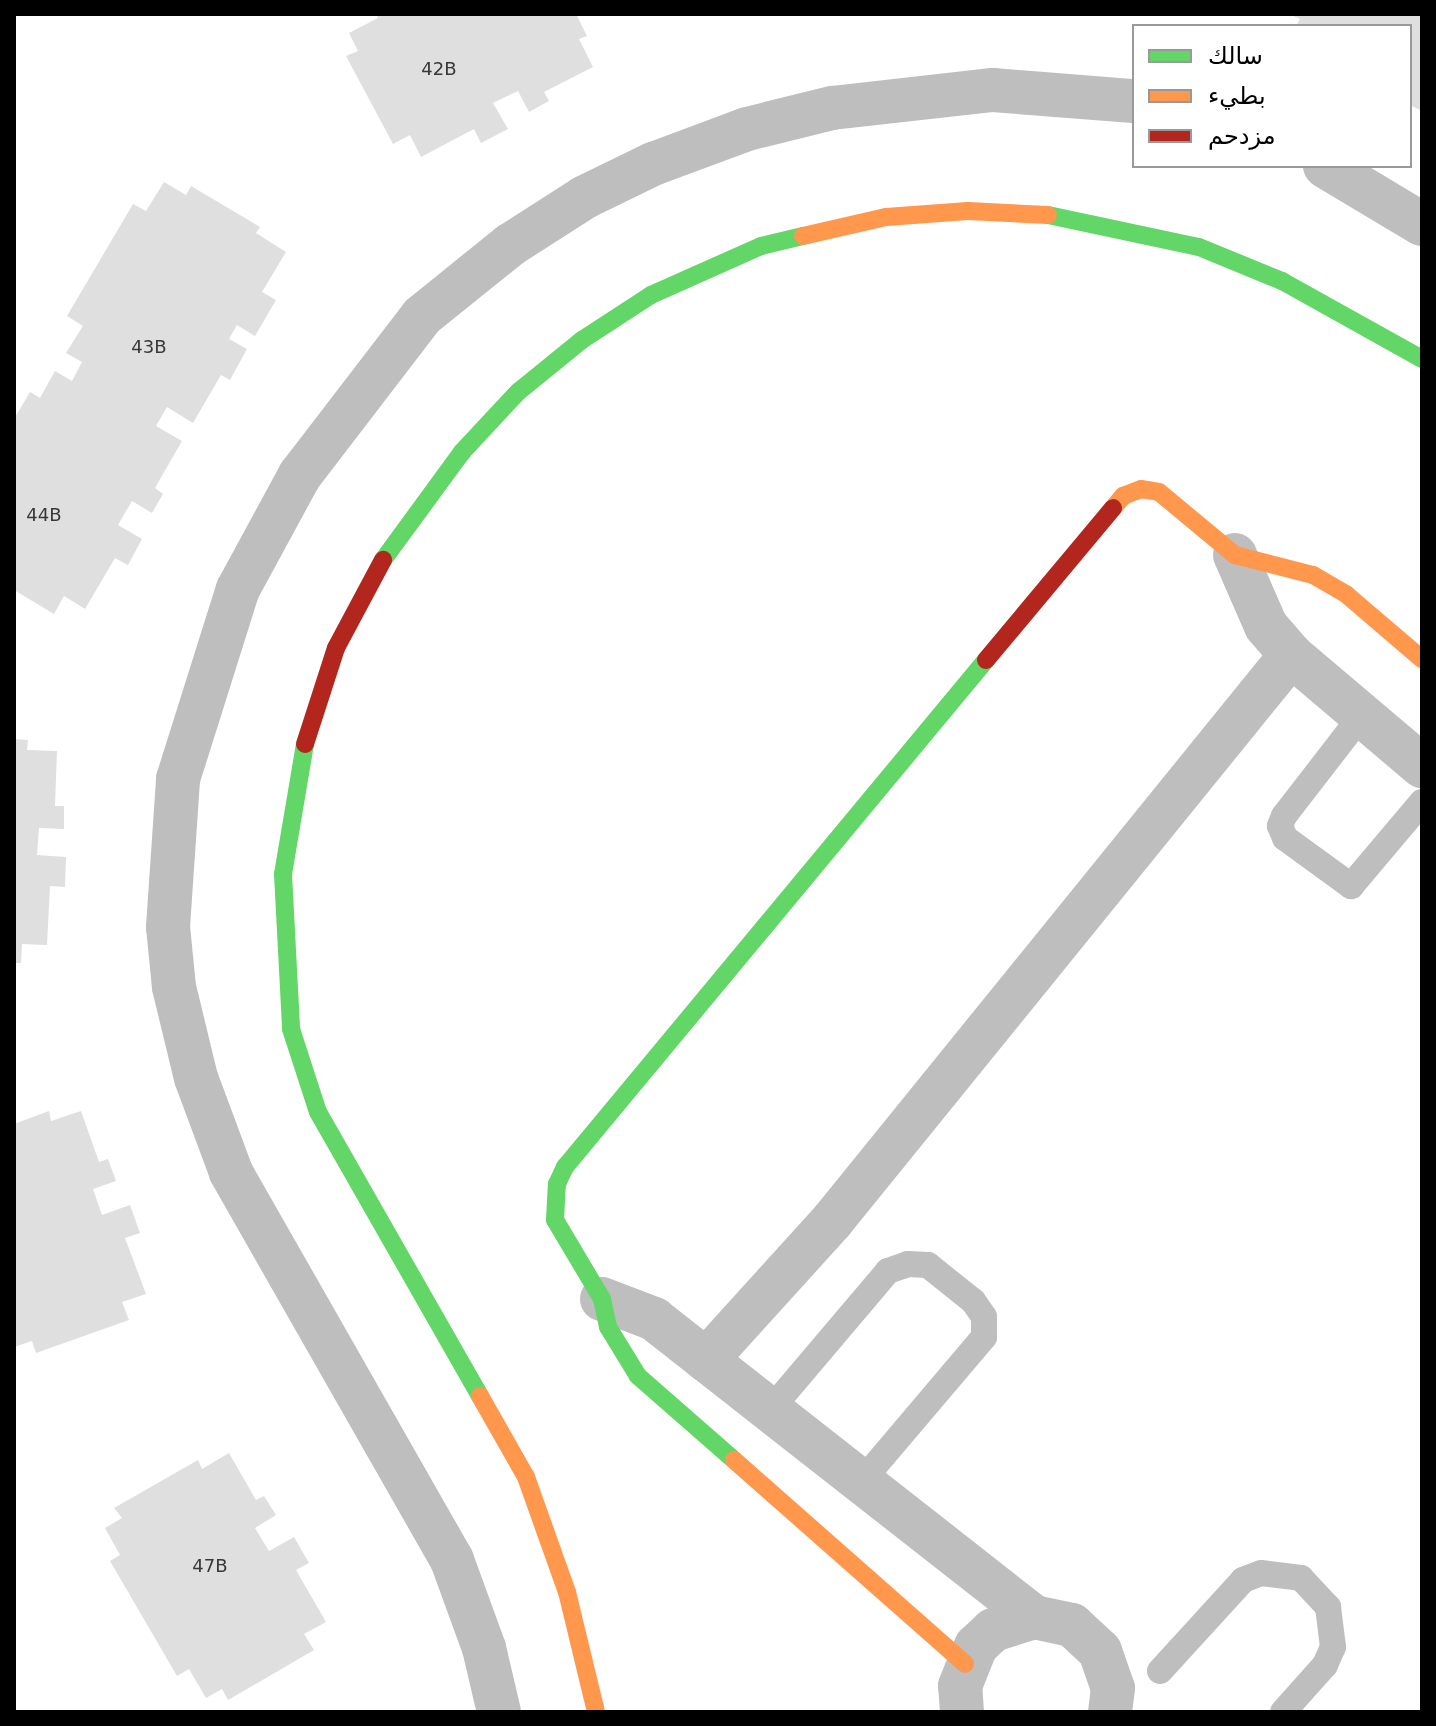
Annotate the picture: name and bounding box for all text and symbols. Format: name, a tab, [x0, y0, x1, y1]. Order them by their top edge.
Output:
legend	[1132, 24, 1412, 168]
text: سالك	[1208, 42, 1263, 70]
house number: 42B	[421, 58, 457, 80]
text: بطيء	[1208, 82, 1266, 110]
text: مزدحم	[1208, 122, 1276, 150]
house number: 43B	[131, 336, 167, 358]
house number: 44B	[26, 504, 62, 526]
house number: 47B	[192, 1555, 228, 1577]

